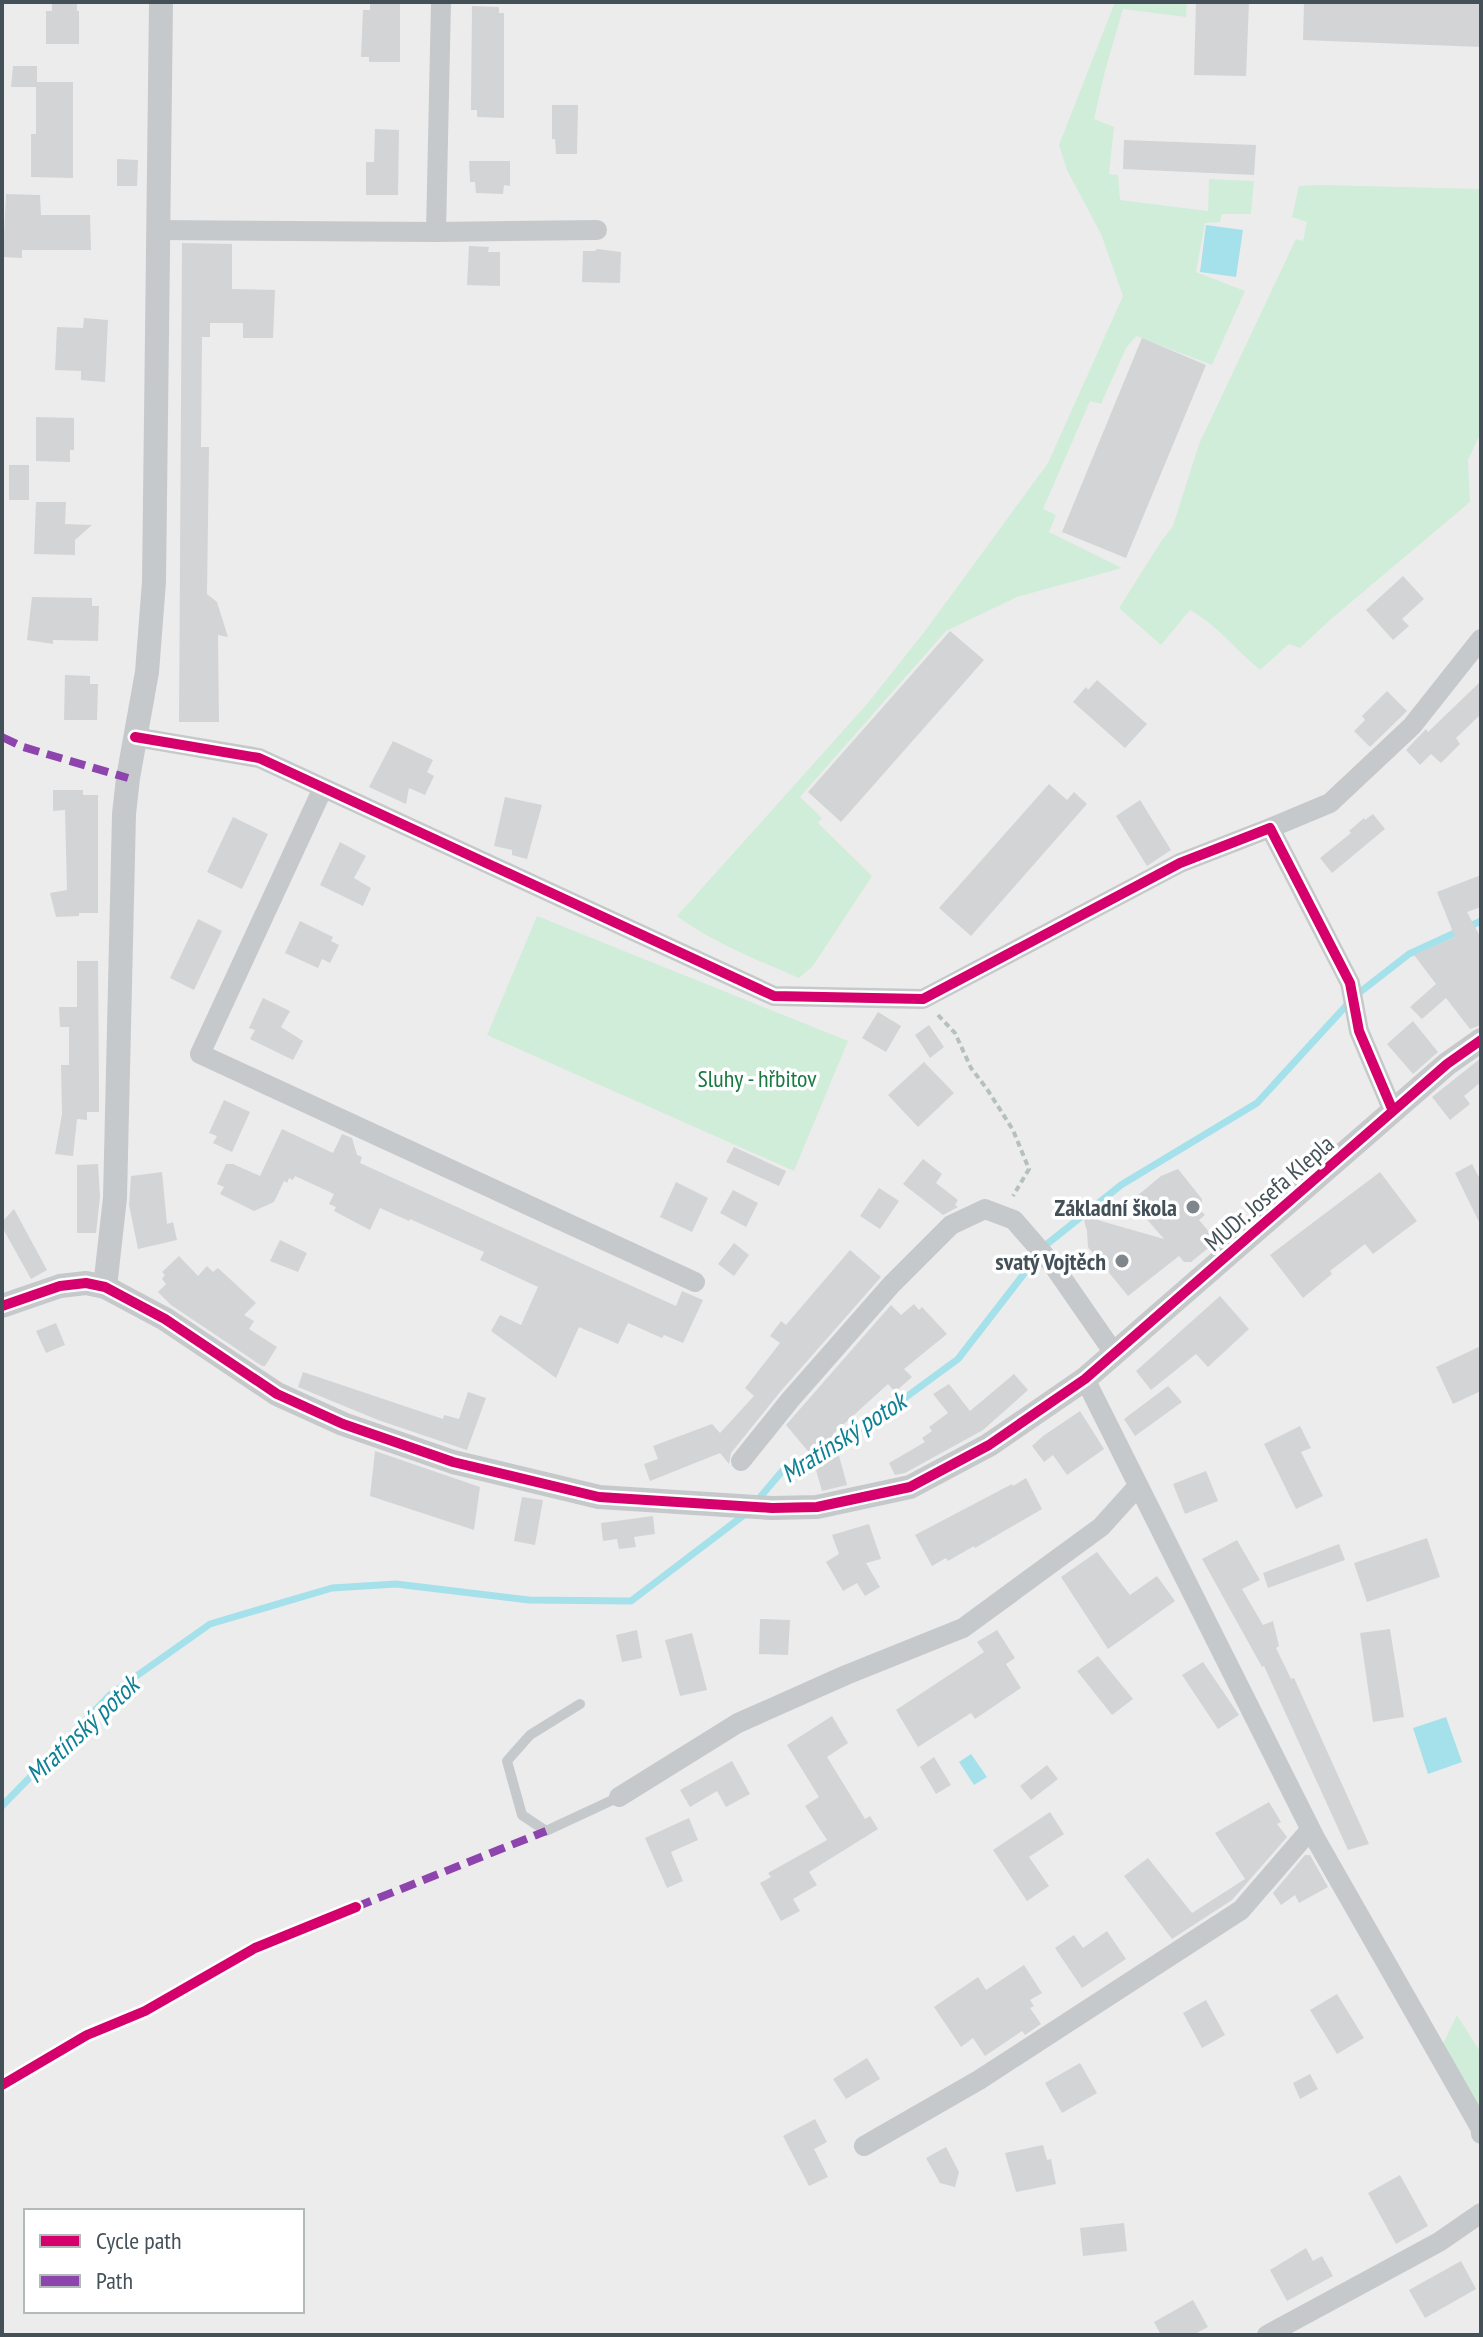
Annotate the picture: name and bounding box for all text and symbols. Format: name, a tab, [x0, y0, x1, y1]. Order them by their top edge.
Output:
park label: Sluhy - hřbitov	[697, 1063, 817, 1094]
street label: MUDr. Josefa Klepla	[1198, 1128, 1340, 1258]
place label: Základní škola	[1055, 1192, 1177, 1223]
marker: Základní škola	[1184, 1198, 1202, 1216]
place label: svatý Vojtěch	[995, 1246, 1106, 1277]
marker: svatý Vojtěch	[1113, 1252, 1131, 1270]
water label: Mratínský potok	[774, 1383, 914, 1490]
water label: Mratínský potok	[19, 1666, 147, 1790]
legend	[24, 2209, 304, 2313]
text: Cycle path	[96, 2225, 182, 2256]
text: Path	[96, 2265, 133, 2296]

